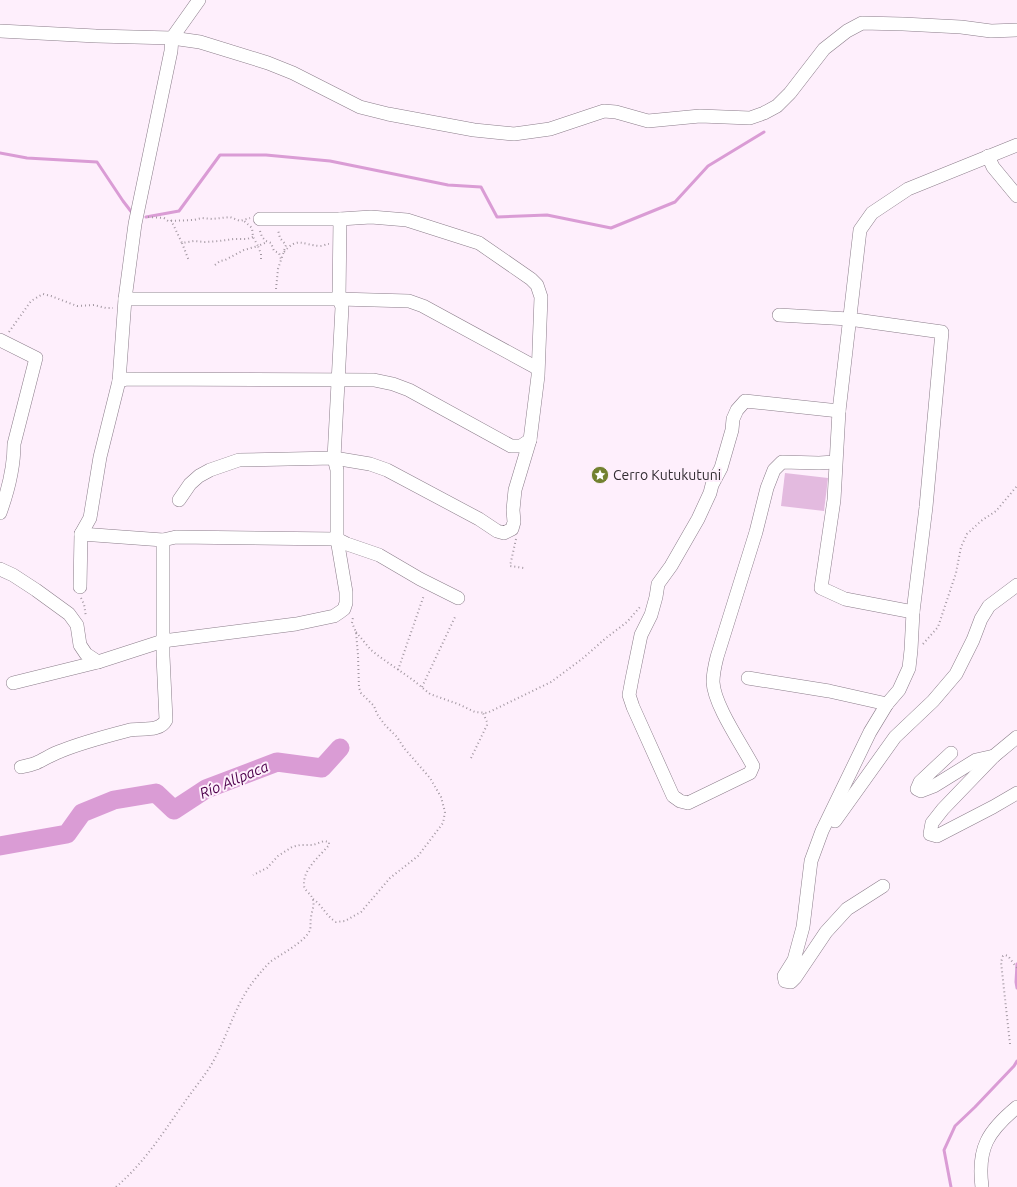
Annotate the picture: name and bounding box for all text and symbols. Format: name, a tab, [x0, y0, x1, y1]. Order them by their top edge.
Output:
place icon: Cerro Kutukutuni	[590, 465, 610, 485]
place label: Cerro Kutukutuni	[613, 467, 721, 483]
water label: Río Allpaca	[197, 757, 271, 802]

